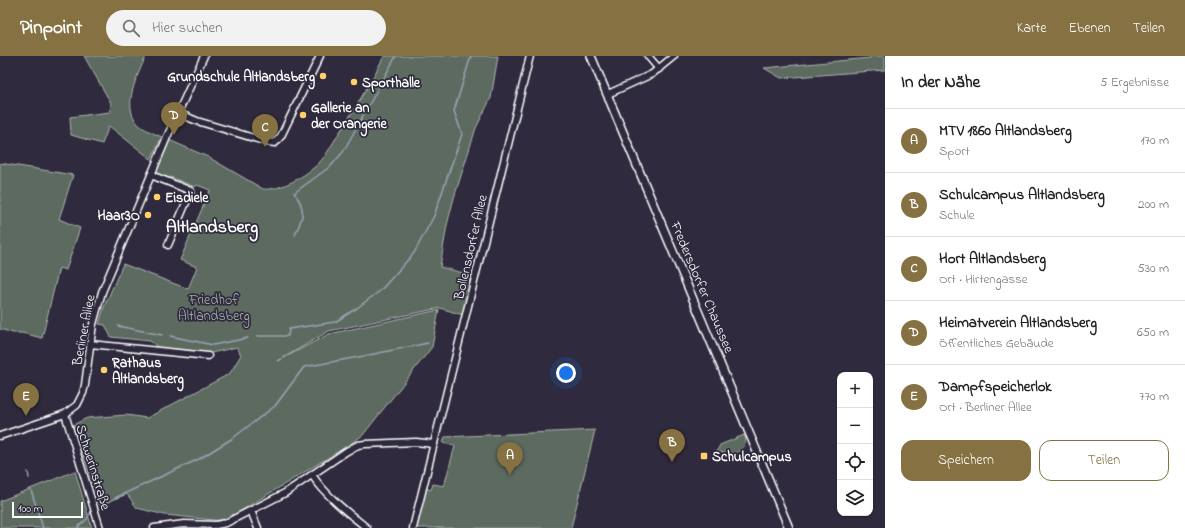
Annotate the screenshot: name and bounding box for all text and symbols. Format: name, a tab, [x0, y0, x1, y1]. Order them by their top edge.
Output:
search box	[106, 10, 386, 46]
text: Pinpoint	[20, 15, 82, 42]
icon: search	[120, 17, 142, 39]
text: Hier suchen	[152, 17, 223, 39]
text: Karte	[1017, 18, 1046, 39]
text: Ebenen	[1068, 18, 1111, 39]
text: Teilen	[1133, 18, 1165, 39]
place label: Grundschule Altlandsberg	[167, 67, 316, 90]
text: In der Nähe	[901, 70, 980, 95]
marker: Grundschule Altlandsberg	[318, 71, 328, 81]
place label: Sporthalle	[362, 73, 421, 94]
text: 5 Ergebnisse	[1100, 73, 1169, 92]
marker: Sporthalle	[349, 77, 359, 87]
place label: Gallerie an der Orangerie	[311, 98, 387, 137]
pin: D	[161, 102, 187, 135]
marker: Gallerie an der Orangerie	[298, 110, 308, 120]
pin: C	[252, 114, 278, 147]
text: MTV 1860 Altlandsberg	[939, 120, 1072, 142]
text: A	[910, 131, 918, 150]
text: 170 m	[1141, 131, 1169, 150]
text: Sport	[939, 142, 970, 161]
text: Schulcampus Altlandsberg	[939, 184, 1105, 206]
place label: Eisdiele	[165, 188, 209, 209]
marker: Eisdiele	[152, 192, 162, 202]
street label: Bollensdorfer Allee	[449, 192, 494, 303]
text: B	[910, 195, 918, 214]
text: 200 m	[1138, 195, 1169, 214]
place label: Haar3O	[97, 206, 140, 227]
text: Schule	[939, 206, 975, 225]
marker: Haar3O	[143, 210, 153, 220]
district label: Altlandsberg	[166, 215, 258, 242]
street label: Fredersdorfer Chaussee	[664, 218, 739, 357]
text: Hort Altlandsberg	[939, 248, 1046, 270]
text: C	[910, 259, 918, 278]
text: 530 m	[1137, 259, 1169, 278]
text: Ort · Hirtengasse	[939, 270, 1028, 289]
park label: Friedhof Altlandsberg	[178, 290, 250, 328]
street label: Berliner Allee	[67, 292, 102, 369]
text: Heimatverein Altlandsberg	[939, 312, 1097, 334]
text: D	[909, 323, 919, 342]
text: 650 m	[1137, 323, 1169, 342]
text: Öffentliches Gebäude	[939, 334, 1054, 353]
place label: Rathaus Altlandsberg	[111, 353, 184, 392]
your location	[556, 363, 576, 383]
marker: Rathaus Altlandsberg	[99, 365, 109, 375]
map controls	[837, 372, 873, 516]
button: +	[837, 372, 873, 408]
text: Dampfspeicherlok	[939, 376, 1052, 398]
pin: E	[13, 383, 39, 416]
text: E	[910, 387, 918, 406]
text: 770 m	[1139, 387, 1169, 406]
text: Ort · Berliner Allee	[939, 398, 1032, 417]
button: −	[837, 408, 873, 444]
street label: Schwerinstraße	[70, 422, 116, 513]
pin: B	[659, 429, 685, 462]
button: Speichern	[901, 440, 1031, 481]
button: Teilen	[1039, 440, 1169, 481]
pin: A	[497, 442, 523, 475]
button: locate	[837, 444, 873, 480]
place label: Schulcampus	[712, 447, 792, 468]
marker: Schulcampus	[699, 451, 709, 461]
button: layers	[837, 480, 873, 516]
scale bar	[12, 500, 83, 519]
text: 100 m	[18, 501, 42, 517]

